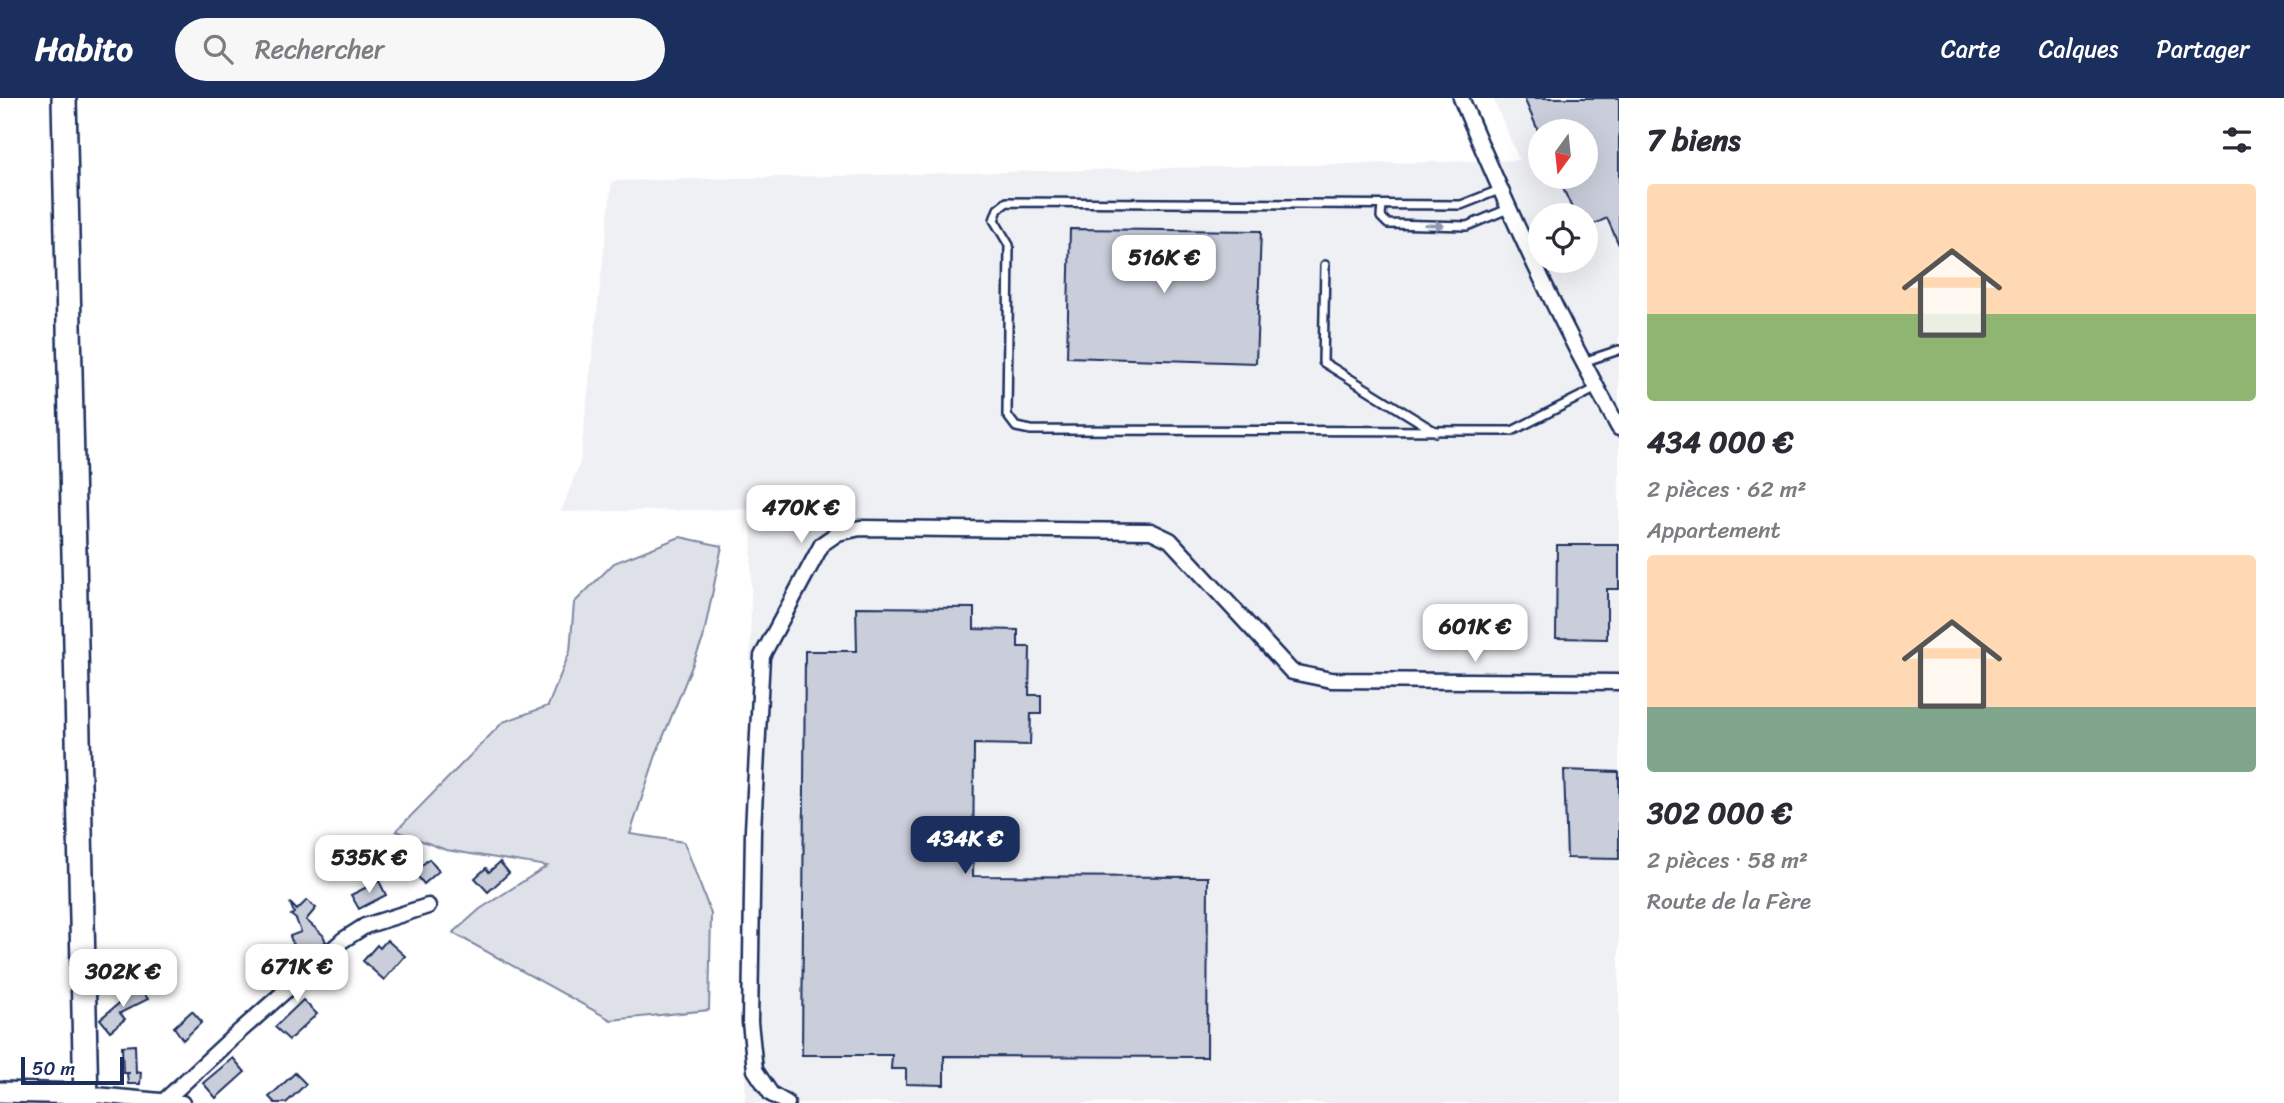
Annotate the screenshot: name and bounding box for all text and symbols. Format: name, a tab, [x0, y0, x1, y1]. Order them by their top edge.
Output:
search box	[175, 18, 665, 81]
text: Habito	[35, 20, 133, 78]
text: Rechercher	[255, 26, 384, 72]
text: Carte	[1941, 28, 2001, 70]
text: Calques	[2039, 28, 2118, 70]
text: Partager	[2156, 28, 2249, 70]
icon: search	[199, 30, 237, 68]
text: 7 biens	[1647, 113, 1741, 167]
north arrow	[1528, 119, 1598, 189]
map controls	[1528, 119, 1598, 273]
icon: filters	[2218, 121, 2256, 159]
button: locate	[1528, 203, 1598, 273]
one-way arrow	[1423, 219, 1445, 231]
icon: home	[1889, 230, 2015, 356]
pin: 516K €	[1107, 236, 1221, 295]
text: 516K €	[1128, 237, 1200, 278]
text: 434 000 €	[1647, 415, 1793, 469]
text: 2 pièces · 62 m²	[1647, 469, 1806, 510]
pin: 470K €	[744, 486, 858, 545]
text: 470K €	[762, 487, 840, 528]
text: Appartement	[1647, 510, 1781, 551]
icon: home	[1889, 601, 2015, 727]
pin: 601K €	[1418, 604, 1532, 664]
text: 601K €	[1439, 606, 1511, 647]
text: 302 000 €	[1647, 786, 1792, 840]
pin: 434K €	[908, 816, 1022, 876]
text: 434K €	[927, 818, 1003, 859]
pin: 535K €	[312, 836, 426, 895]
text: 535K €	[331, 837, 407, 878]
text: 2 pièces · 58 m²	[1647, 840, 1808, 881]
text: Route de la Fère	[1647, 881, 1811, 922]
pin: 671K €	[240, 944, 354, 1004]
text: 671K €	[261, 946, 333, 987]
pin: 302K €	[66, 950, 180, 1009]
text: 302K €	[85, 951, 161, 992]
text: 50 m	[32, 1052, 75, 1085]
scale bar	[21, 1054, 124, 1086]

